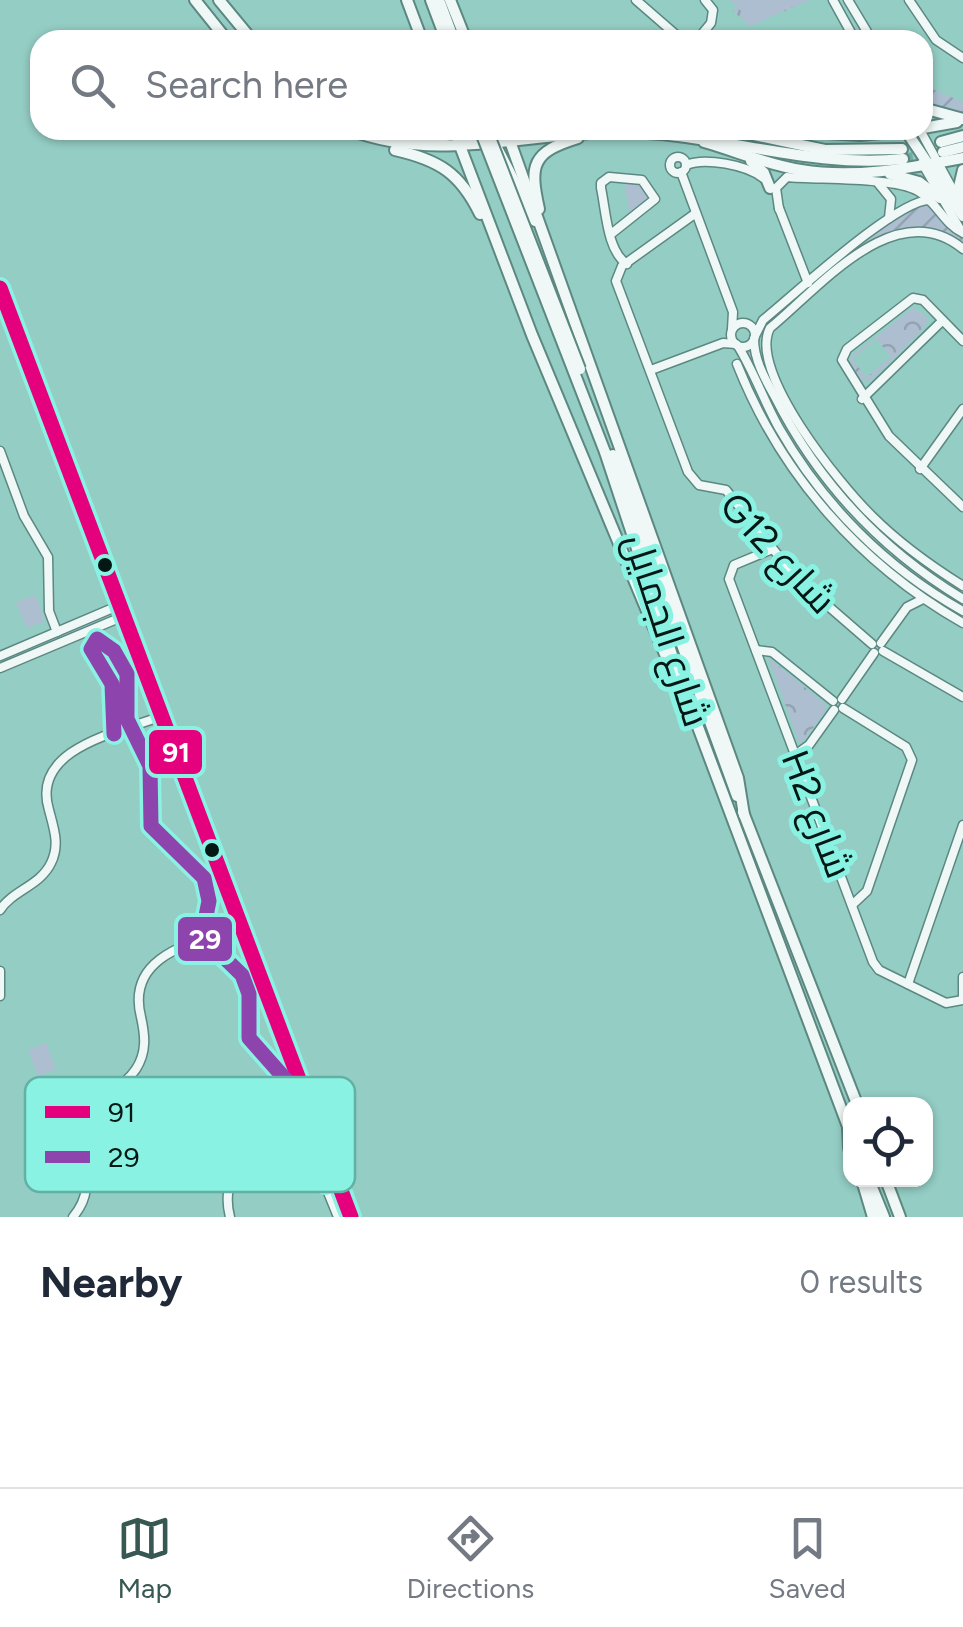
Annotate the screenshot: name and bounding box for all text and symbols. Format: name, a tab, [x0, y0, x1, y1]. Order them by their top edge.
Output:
search box	[30, 30, 933, 140]
icon: search	[65, 58, 120, 113]
text: Search here	[145, 62, 348, 108]
street label: G12 شارع	[709, 483, 846, 624]
street label: شارع الجمايل	[612, 528, 720, 733]
unlabelled marker	[95, 555, 115, 575]
line badge: 91	[147, 728, 204, 776]
text: 91	[162, 735, 190, 769]
street label: H2 شارع	[770, 744, 862, 885]
unlabelled marker	[202, 840, 222, 860]
line badge: 29	[176, 915, 234, 963]
text: 29	[189, 922, 221, 956]
legend	[25, 1077, 355, 1192]
text: 91	[108, 1095, 135, 1129]
map controls	[843, 1097, 933, 1187]
button: locate	[843, 1097, 933, 1187]
text: 29	[108, 1140, 140, 1174]
text: Nearby	[40, 1257, 182, 1308]
text: 0 results	[799, 1263, 923, 1301]
tab: Map	[117, 1511, 172, 1605]
tab: Directions	[407, 1511, 534, 1605]
tab: Saved	[769, 1511, 846, 1605]

